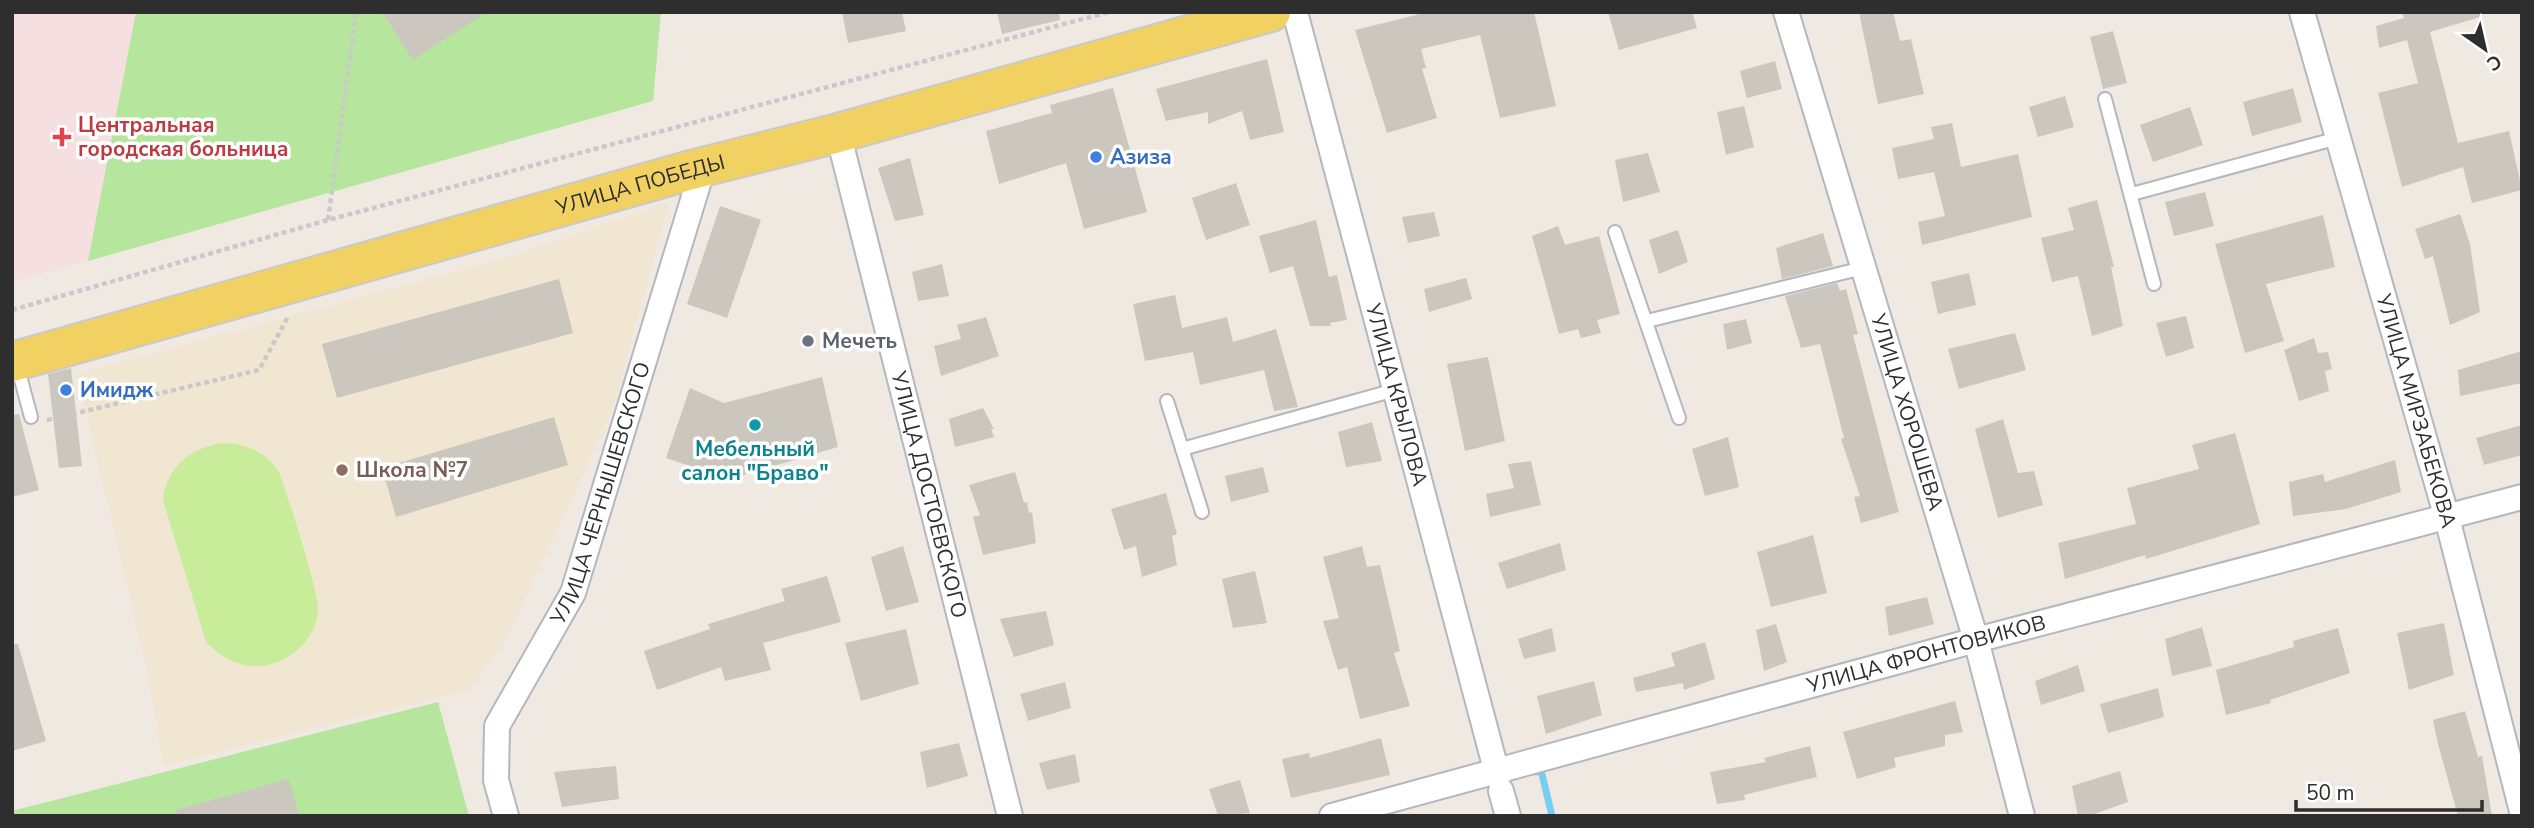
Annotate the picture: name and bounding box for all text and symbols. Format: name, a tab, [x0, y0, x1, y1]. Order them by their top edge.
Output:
north arrow	[2450, 14, 2520, 84]
text: С	[2481, 48, 2507, 77]
place label: Центральная городская больница	[78, 111, 288, 163]
marker: Центральная городская больница	[52, 127, 72, 147]
place label: Азиза	[1110, 143, 1172, 171]
street label: УЛИЦА ПОБЕДЫ	[552, 148, 728, 222]
marker: Азиза	[1088, 149, 1104, 165]
street label: УЛИЦА МИРЗАБЕКОВА	[2369, 290, 2463, 531]
street label: УЛИЦА КРЫЛОВА	[1359, 300, 1434, 489]
street label: УЛИЦА ХОРОШЕВА	[1864, 309, 1950, 514]
place label: Мечеть	[822, 327, 897, 355]
marker: Мечеть	[800, 333, 816, 349]
street label: УЛИЦА ЧЕРНЫШЕВСКОГО	[543, 358, 657, 630]
street label: УЛИЦА ДОСТОЕВСКОГО	[884, 367, 974, 621]
place label: Имидж	[80, 376, 154, 404]
marker: Имидж	[58, 382, 74, 398]
marker: Мебельный салон "Браво"	[747, 417, 763, 433]
place label: Мебельный салон "Браво"	[681, 435, 829, 487]
place label: Школа №7	[356, 456, 468, 484]
marker: Школа №7	[334, 462, 350, 478]
street label: УЛИЦА ФРОНТОВИКОВ	[1803, 608, 2049, 700]
scale bar	[2296, 768, 2482, 812]
text: 50 m	[2306, 779, 2355, 807]

